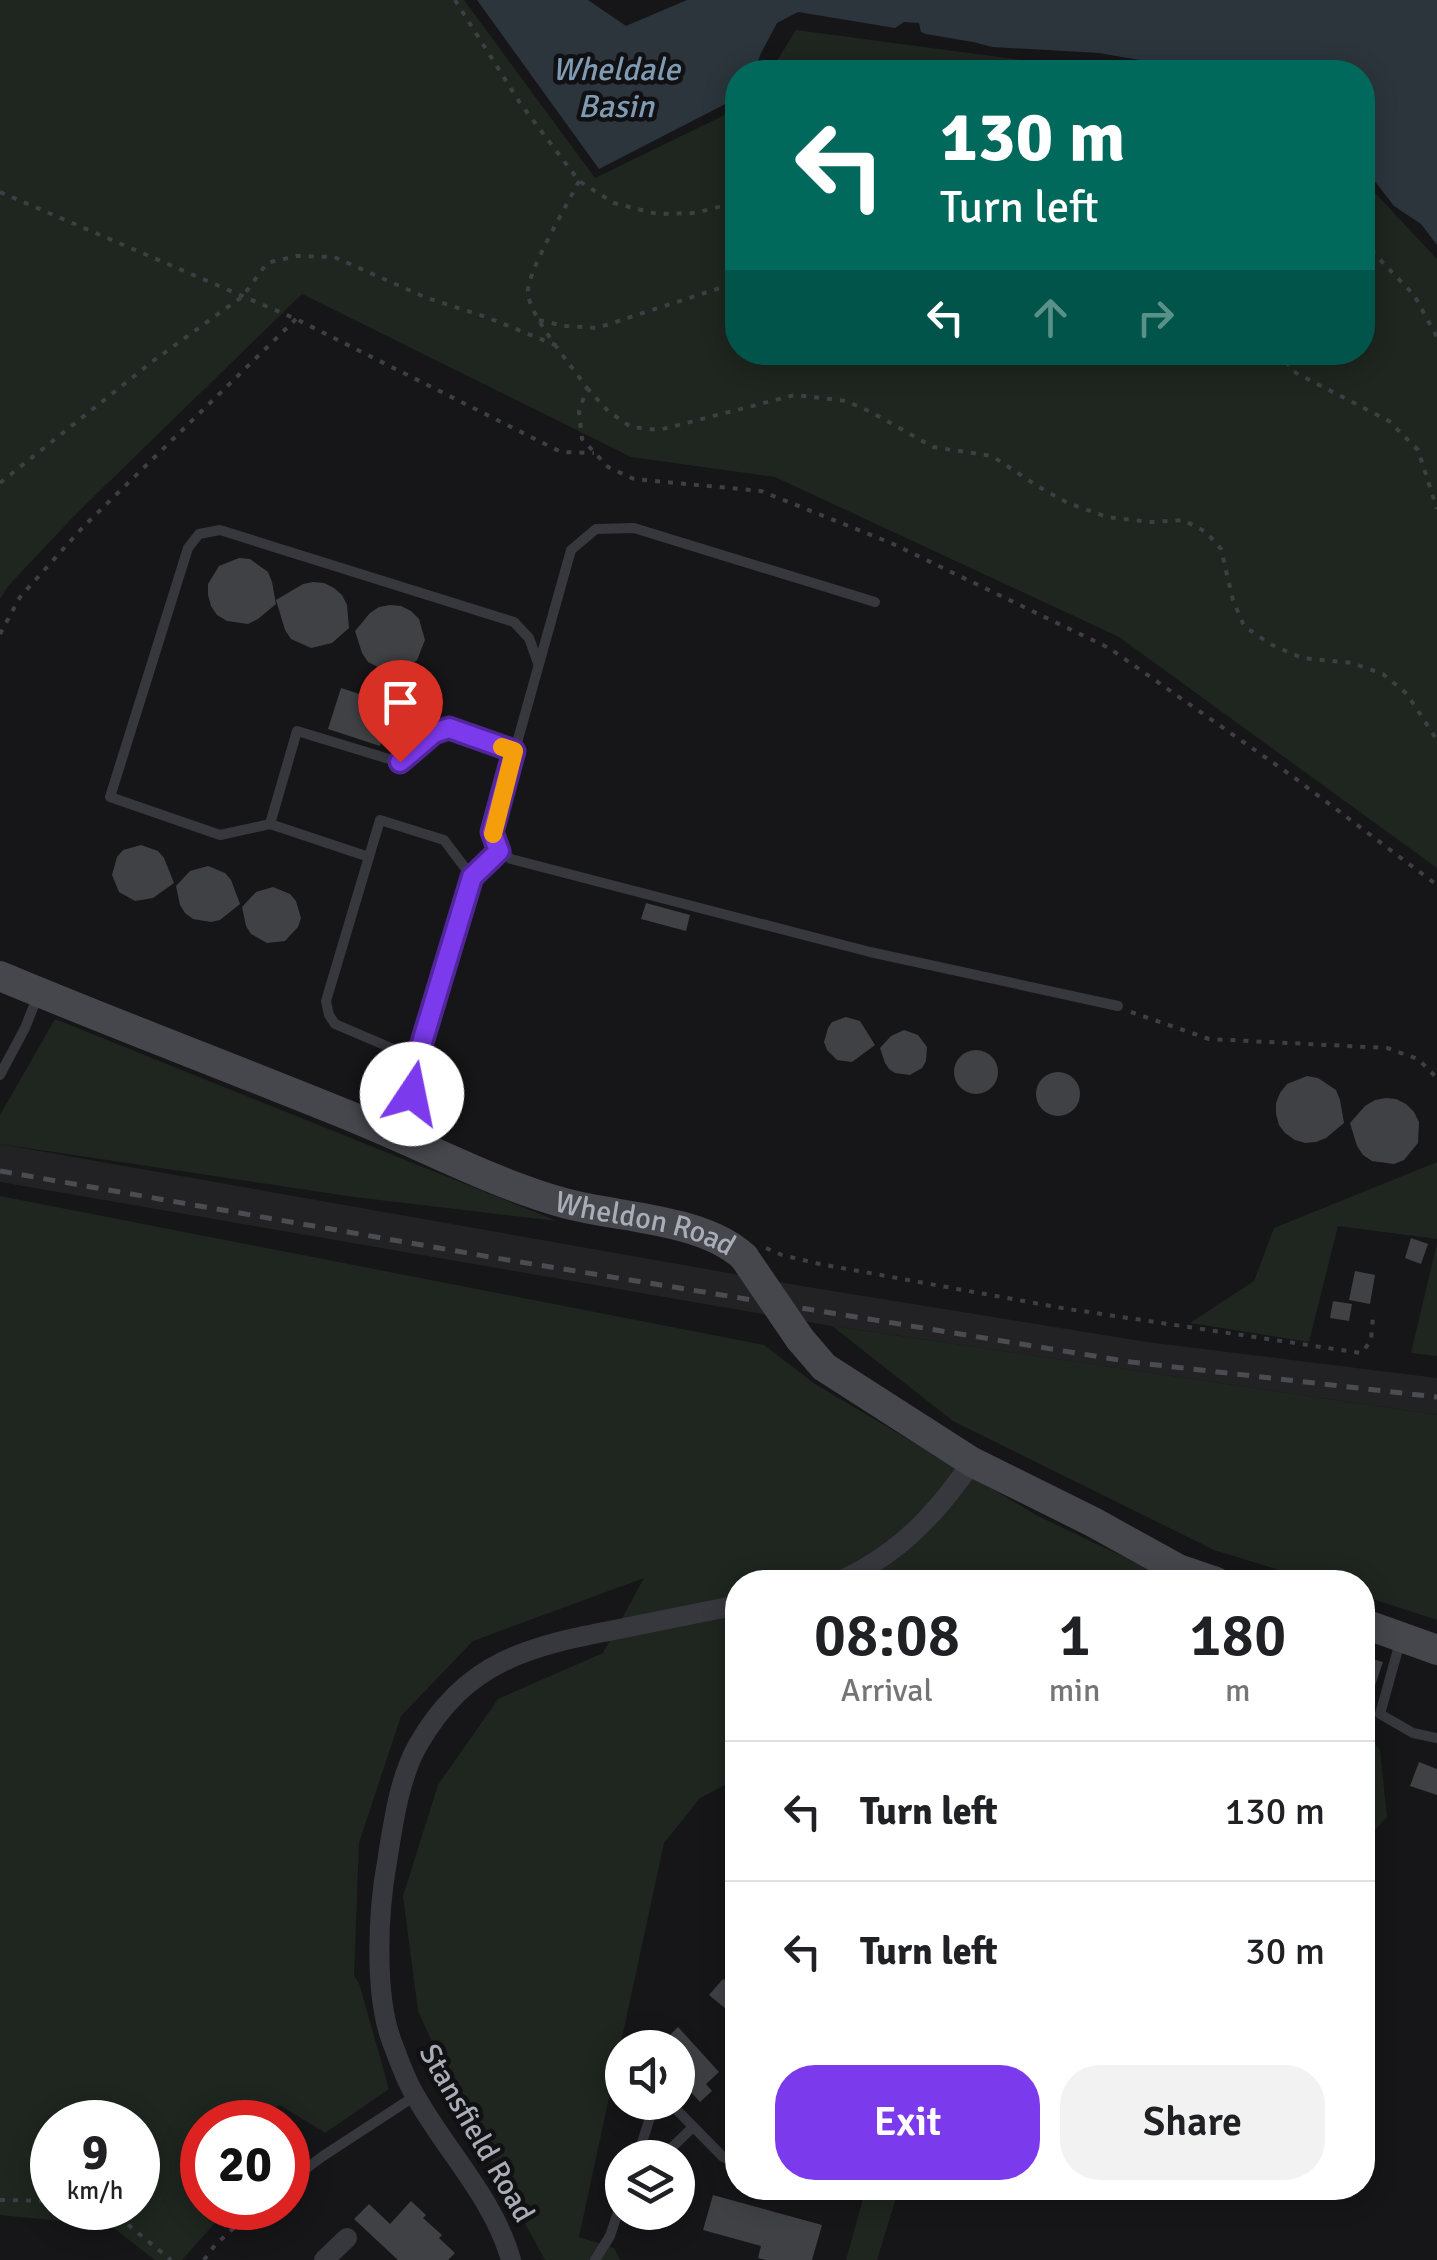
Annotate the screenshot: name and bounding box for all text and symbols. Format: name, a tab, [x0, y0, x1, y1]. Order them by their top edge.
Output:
water label: Wheldale Basin	[552, 50, 682, 126]
text: 130 m	[940, 94, 1125, 180]
icon: left	[775, 100, 905, 230]
text: Turn left	[940, 180, 1099, 235]
icon: left	[918, 290, 973, 345]
icon: ahead	[1023, 290, 1078, 345]
icon: right	[1128, 290, 1183, 345]
pin	[358, 660, 443, 763]
icon: arrive	[373, 675, 428, 730]
position arrow	[360, 1042, 464, 1146]
street label: Wheldon Road	[551, 1184, 742, 1264]
text: 08:08	[814, 1599, 960, 1673]
text: 1	[1058, 1599, 1091, 1673]
text: 180	[1189, 1599, 1286, 1673]
text: Arrival	[841, 1671, 933, 1710]
text: min	[1049, 1671, 1100, 1710]
text: m	[1225, 1671, 1251, 1710]
icon: left	[775, 1784, 830, 1839]
text: Turn left	[860, 1788, 998, 1835]
text: 130 m	[1225, 1788, 1325, 1835]
icon: left	[775, 1924, 830, 1979]
text: Turn left	[860, 1928, 998, 1975]
text: 30 m	[1245, 1928, 1325, 1975]
map controls	[605, 2030, 695, 2230]
button: sound	[605, 2030, 695, 2120]
street label: Stansfield Road	[411, 2038, 543, 2229]
button: Exit	[775, 2065, 1040, 2180]
button: Share	[1060, 2065, 1325, 2180]
speed limit sign: 20	[180, 2100, 310, 2230]
text: 9	[81, 2122, 109, 2184]
button: layers	[605, 2140, 695, 2230]
text: km/h	[67, 2175, 123, 2206]

